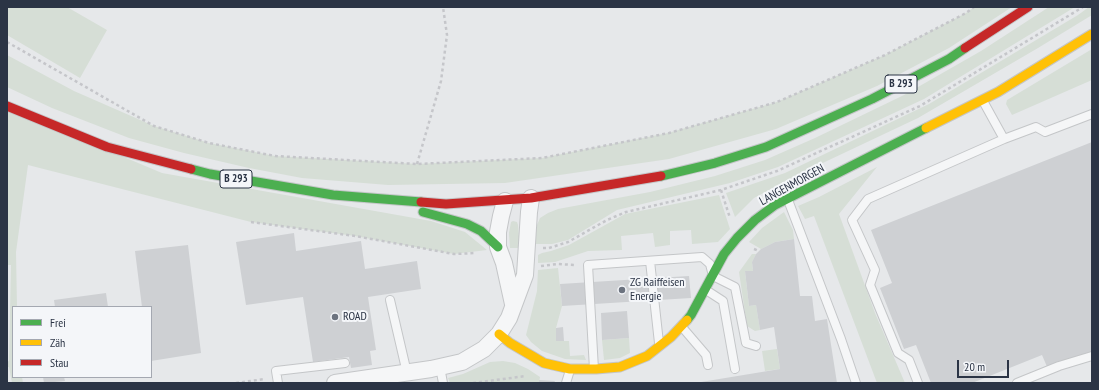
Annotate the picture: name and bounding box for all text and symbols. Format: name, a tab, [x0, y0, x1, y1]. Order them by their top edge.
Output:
road number: B 293	[885, 75, 917, 93]
street label: LANGENMORGEN	[757, 161, 827, 209]
road number: B 293	[220, 170, 252, 188]
place label: ZG Raiffeisen Energie	[630, 276, 685, 304]
marker: ZG Raiffeisen Energie	[617, 285, 627, 295]
legend	[12, 306, 152, 378]
place label: ROAD	[343, 310, 367, 324]
marker: ROAD	[330, 312, 340, 322]
text: Frei	[50, 315, 66, 330]
text: Zäh	[50, 335, 65, 350]
scale bar	[959, 352, 1011, 378]
text: Stau	[50, 355, 68, 370]
text: 20 m	[964, 359, 985, 374]

